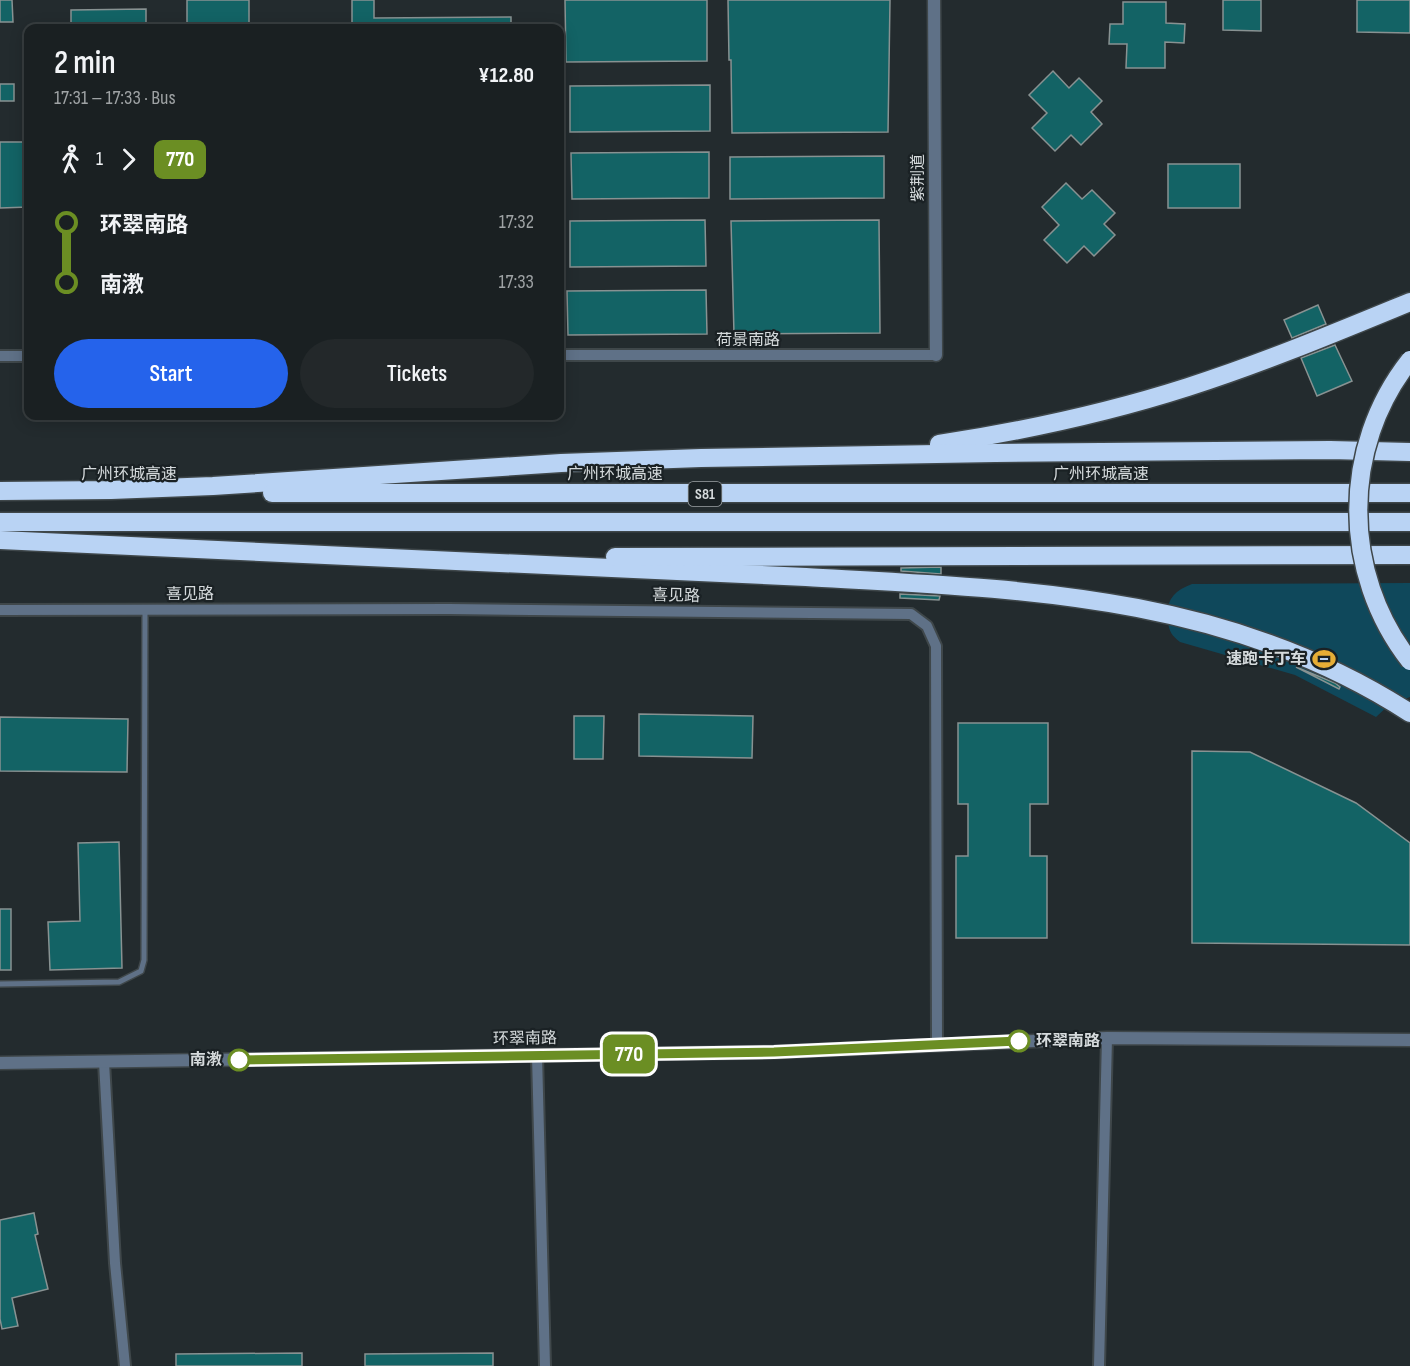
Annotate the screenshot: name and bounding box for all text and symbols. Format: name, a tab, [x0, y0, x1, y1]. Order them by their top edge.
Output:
text: 2 min	[54, 43, 116, 83]
text: ¥12.80	[478, 62, 534, 89]
text: 17:31 – 17:33 · Bus	[54, 86, 176, 110]
icon: walk	[54, 143, 87, 176]
icon: forward	[112, 143, 145, 176]
text: 1	[96, 147, 103, 171]
text: 770	[166, 147, 194, 172]
street label: 紫荆道	[909, 154, 928, 202]
text: 17:32	[499, 210, 534, 234]
text: 环翠南路	[100, 212, 188, 239]
text: 17:33	[499, 270, 534, 294]
text: 南漖	[100, 272, 144, 299]
street label: 荷景南路	[716, 331, 780, 350]
button: Start	[54, 339, 288, 408]
button: Tickets	[300, 339, 534, 408]
street label: 广州环城高速	[81, 465, 177, 484]
street label: 广州环城高速	[567, 465, 663, 484]
street label: 广州环城高速	[1053, 465, 1149, 484]
road number: S81	[688, 482, 722, 506]
street label: 喜见路	[166, 585, 214, 604]
street label: 喜见路	[652, 586, 700, 606]
sports icon: 速跑卡丁车	[1311, 646, 1337, 672]
place label: 速跑卡丁车	[1226, 650, 1306, 669]
street label: 环翠南路	[493, 1029, 557, 1049]
marker: 环翠南路	[1008, 1030, 1030, 1052]
place label: 环翠南路	[1036, 1032, 1100, 1051]
line badge: 770	[594, 1034, 664, 1074]
text: 770	[615, 1042, 643, 1067]
marker: 南漖	[228, 1049, 250, 1071]
place label: 南漖	[190, 1051, 222, 1070]

